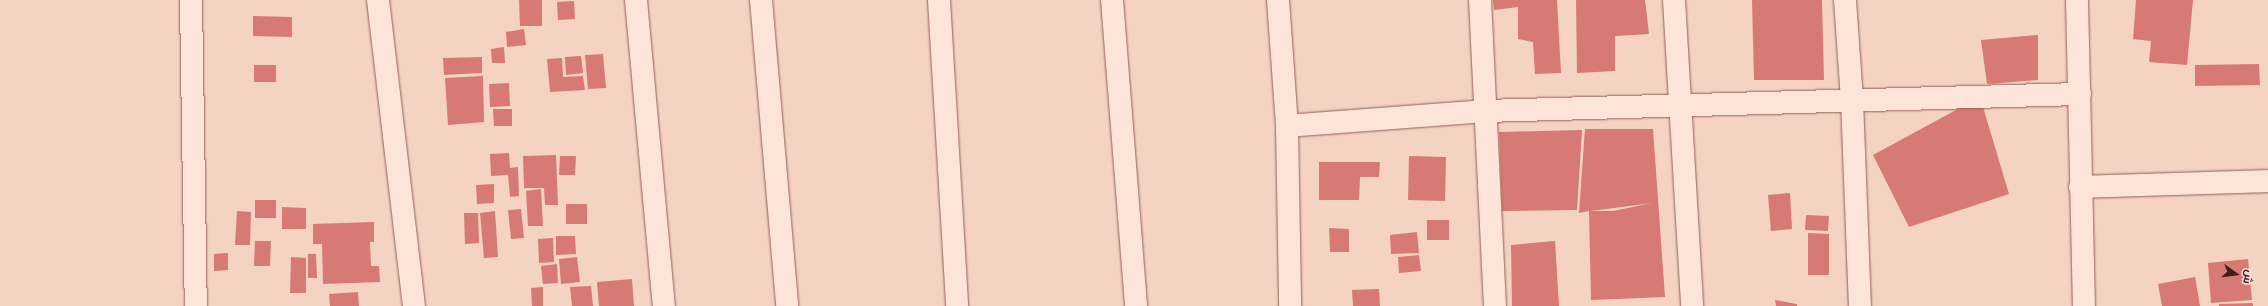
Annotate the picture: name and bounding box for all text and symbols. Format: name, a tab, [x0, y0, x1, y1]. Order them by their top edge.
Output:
north arrow	[2216, 254, 2256, 294]
text: ش	[2240, 269, 2256, 285]

